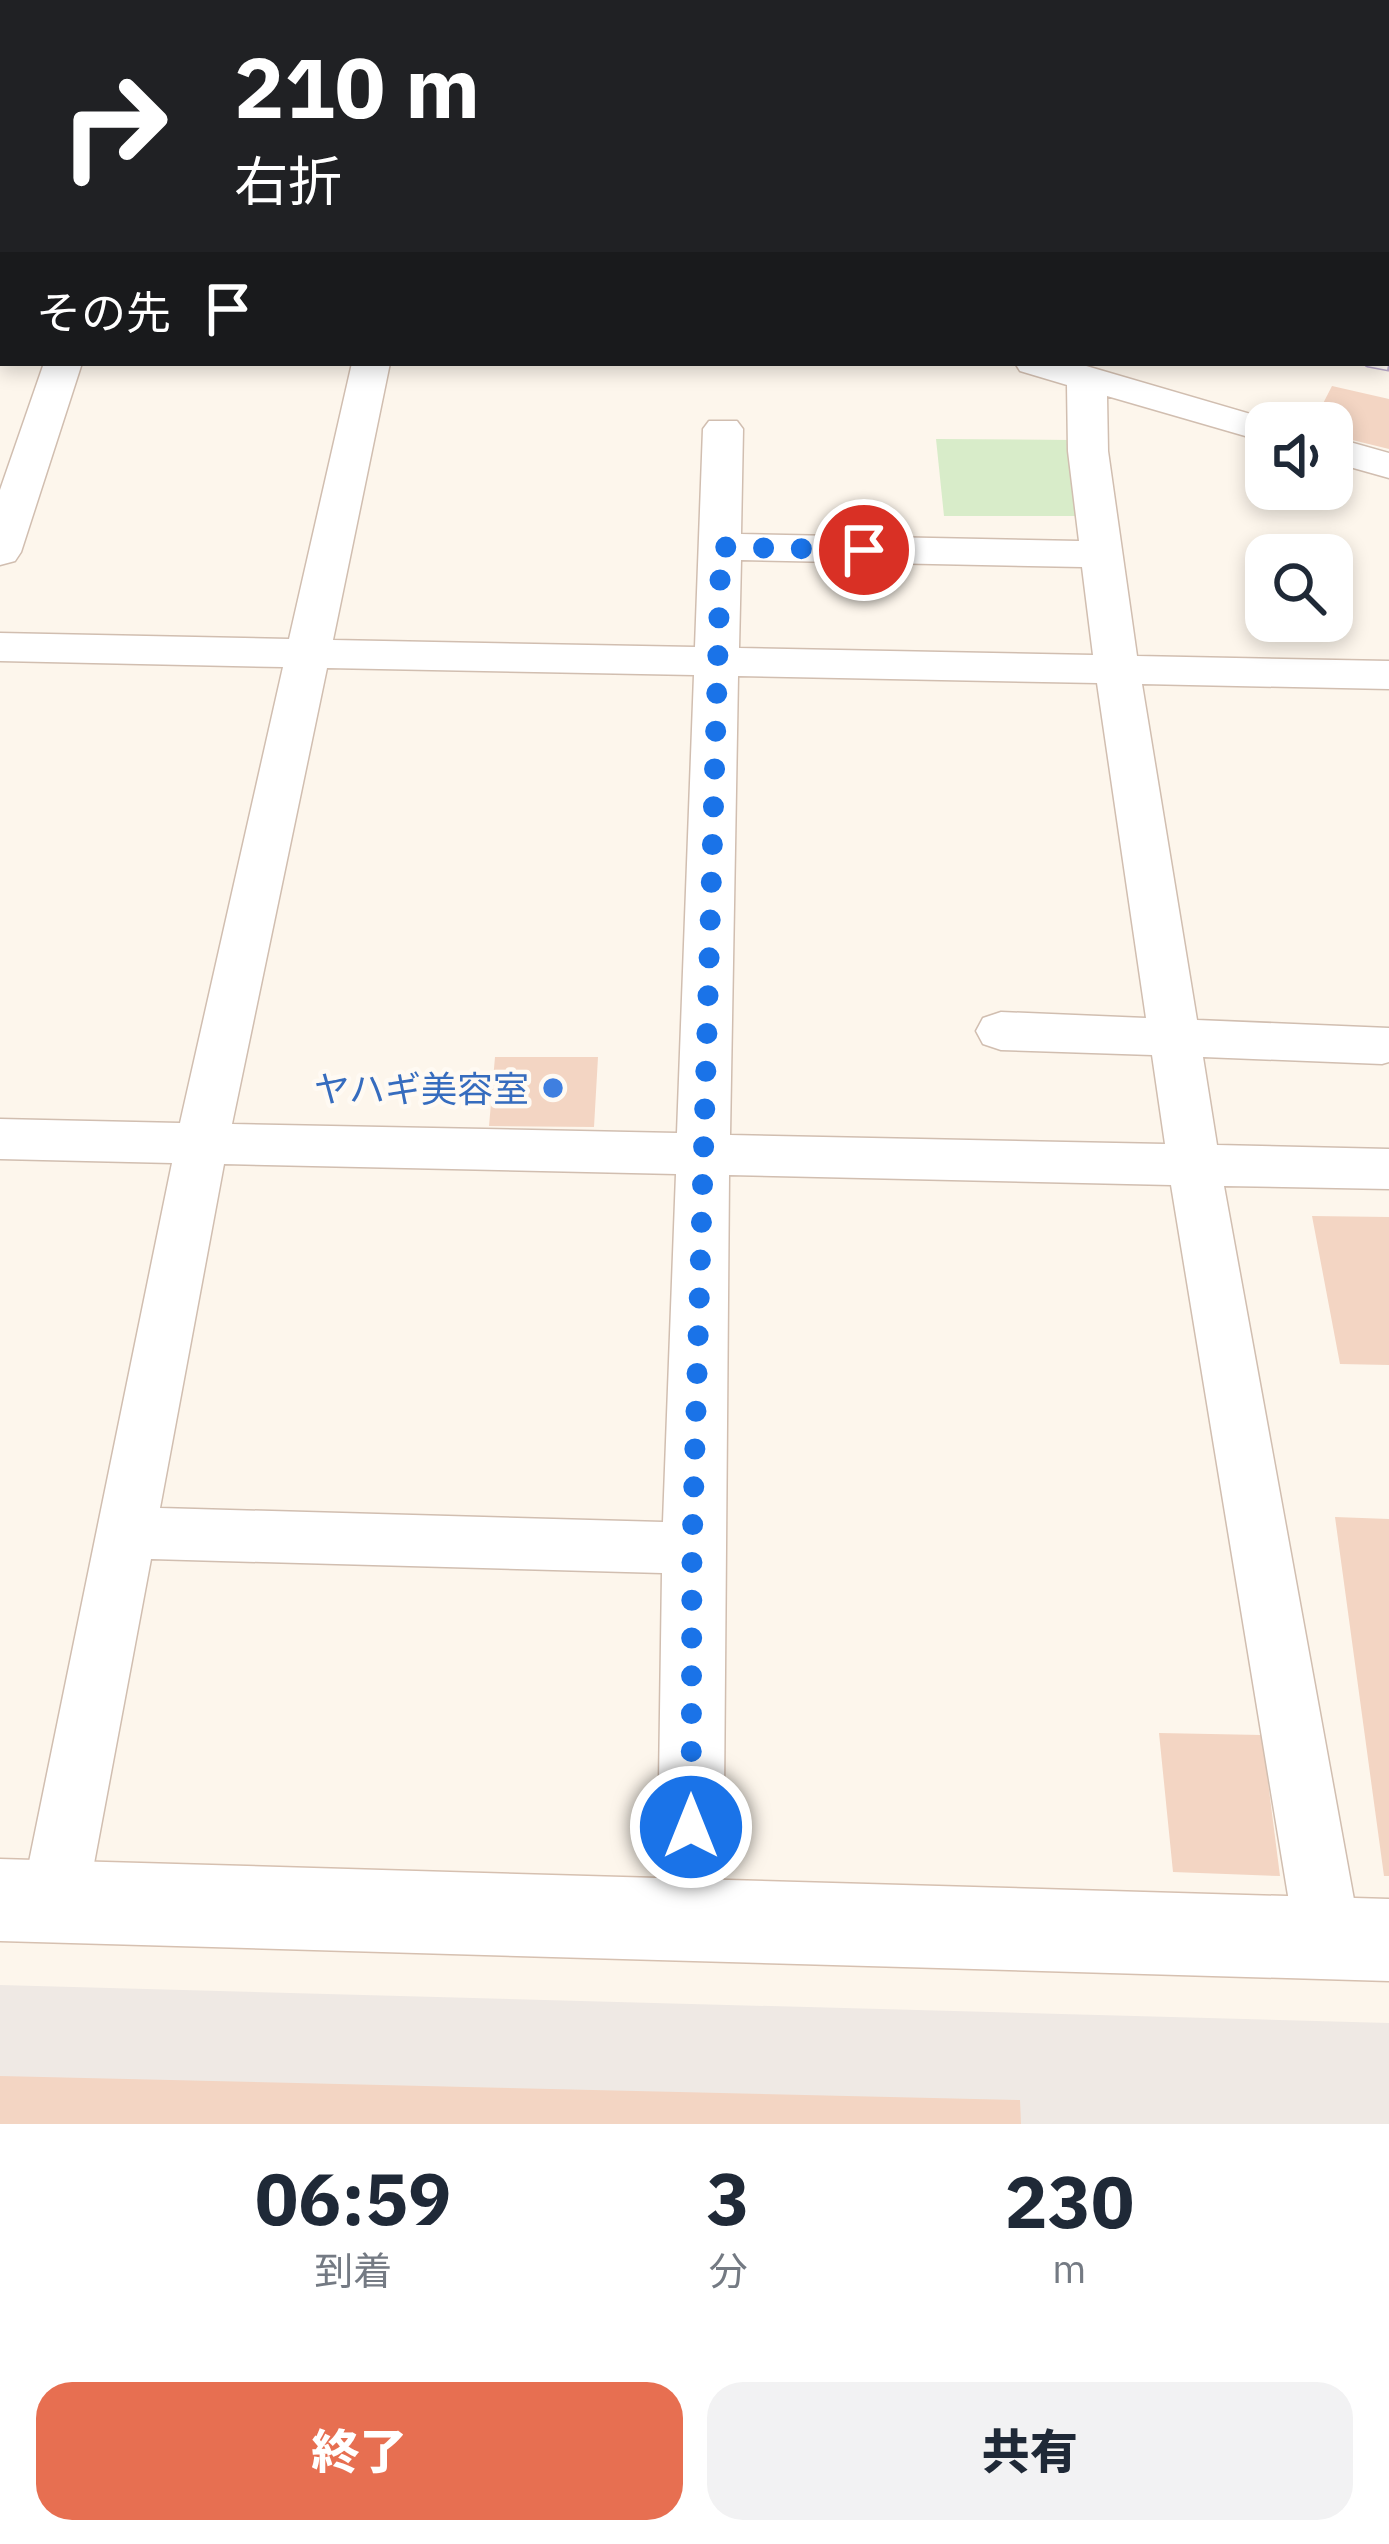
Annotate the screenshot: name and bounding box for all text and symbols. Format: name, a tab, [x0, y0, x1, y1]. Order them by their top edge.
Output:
text: 210 m	[234, 32, 480, 141]
icon: right	[36, 48, 192, 204]
text: 右折	[234, 146, 342, 216]
icon: arrive	[195, 276, 261, 342]
text: その先	[36, 283, 171, 341]
map controls	[1245, 402, 1353, 642]
button: sound	[1245, 402, 1353, 510]
pin	[813, 499, 915, 601]
icon: arrive	[831, 517, 897, 583]
button: search	[1245, 534, 1353, 642]
place label: ヤハギ美容室	[314, 1065, 529, 1112]
marker: ヤハギ美容室	[540, 1075, 566, 1101]
position arrow	[628, 1764, 754, 1890]
text: 06:59	[255, 2151, 451, 2245]
text: 3	[706, 2151, 750, 2245]
text: 230	[1004, 2154, 1134, 2248]
text: m	[1052, 2243, 1086, 2294]
text: 到着	[314, 2245, 392, 2296]
text: 分	[708, 2245, 747, 2296]
button: 終了	[36, 2382, 683, 2520]
button: 共有	[707, 2382, 1353, 2520]

